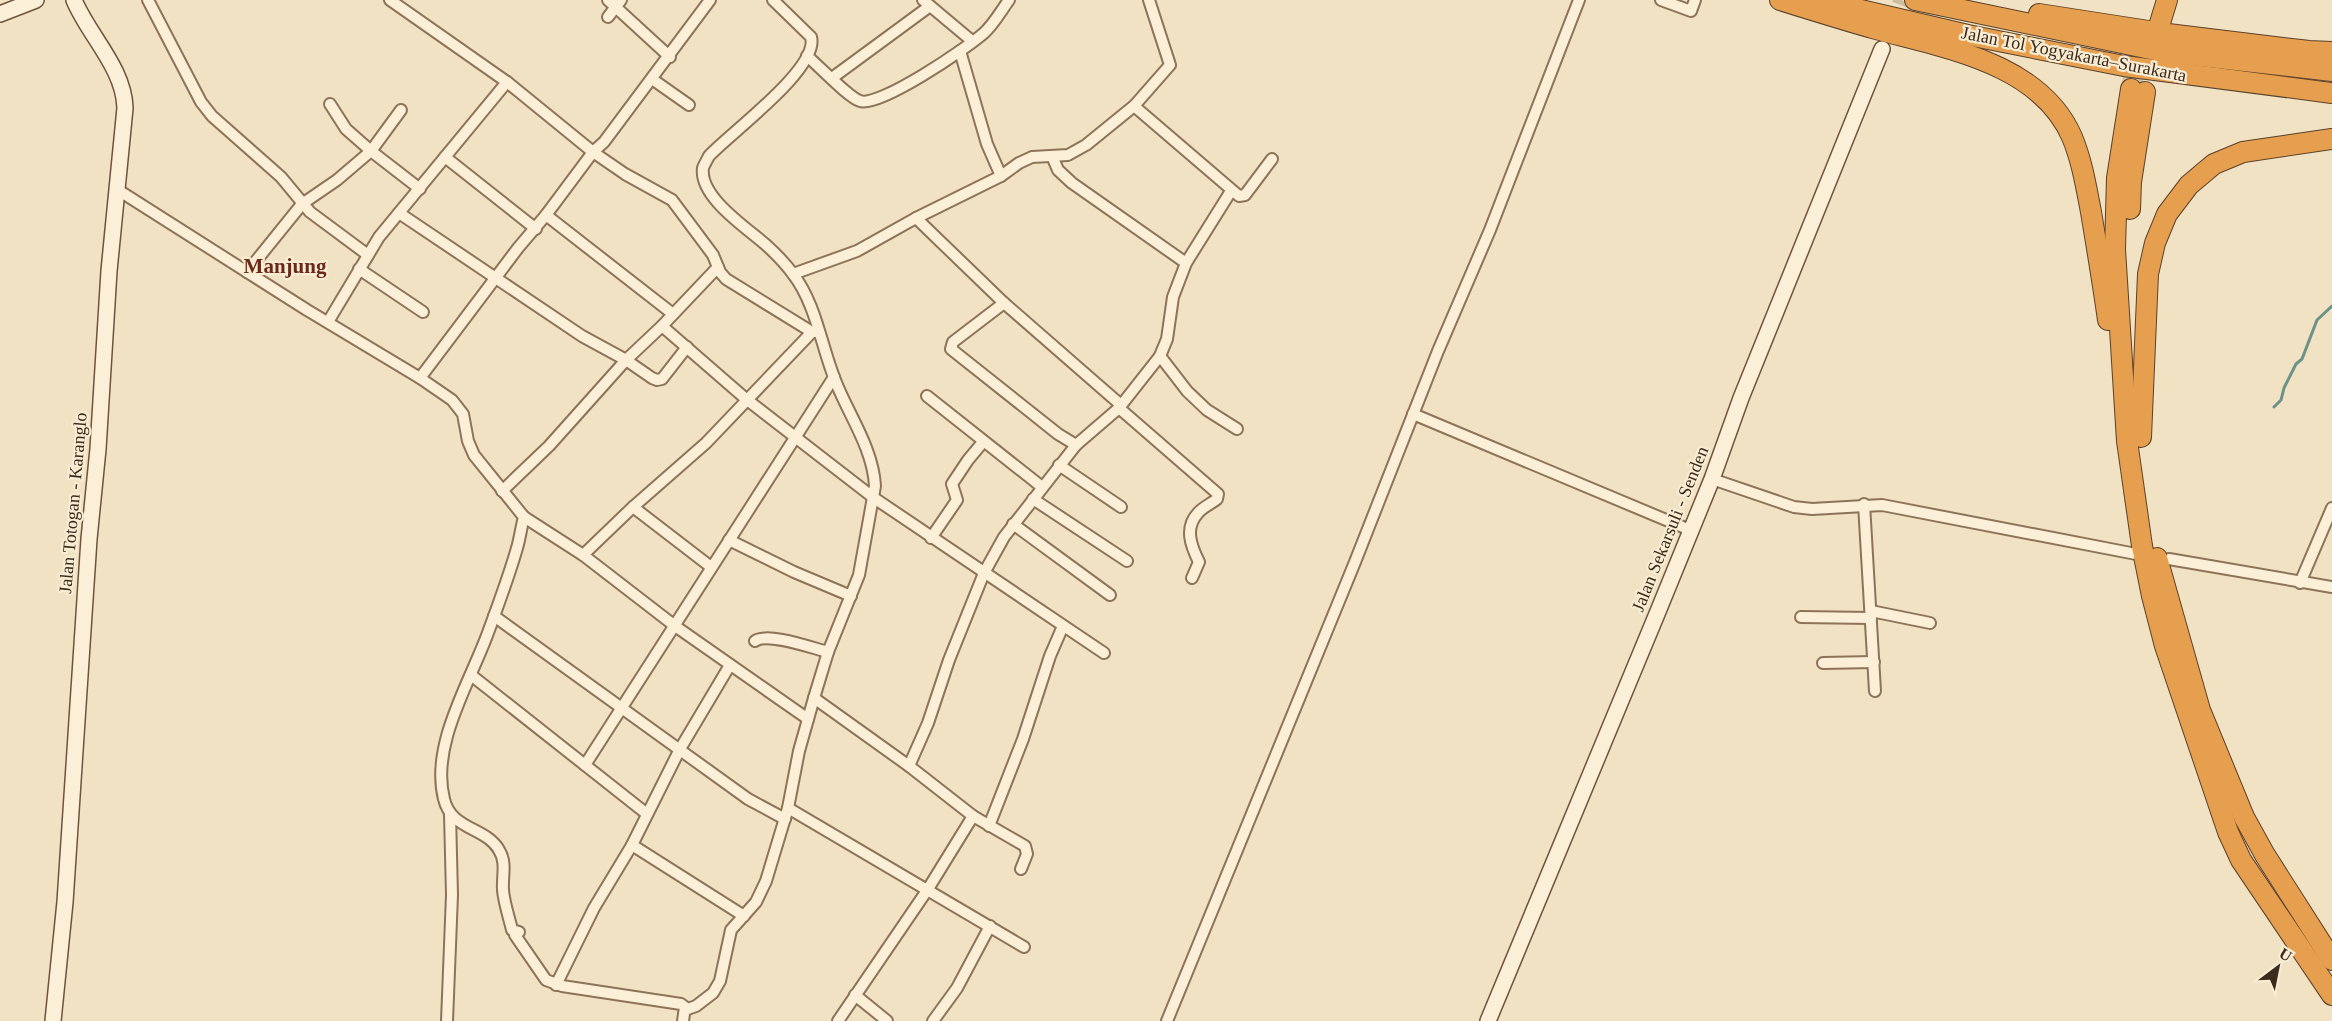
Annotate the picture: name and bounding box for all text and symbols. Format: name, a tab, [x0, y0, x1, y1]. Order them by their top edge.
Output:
street label: Jalan Tol Yogyakarta–Surakarta	[1960, 22, 2188, 86]
district label: Manjung	[244, 254, 327, 278]
street label: Jalan Totogan - Karanglo	[55, 412, 91, 594]
street label: Jalan Sekarsuli - Senden	[1628, 443, 1712, 615]
north arrow	[2248, 937, 2308, 997]
text: U	[2276, 944, 2295, 965]

